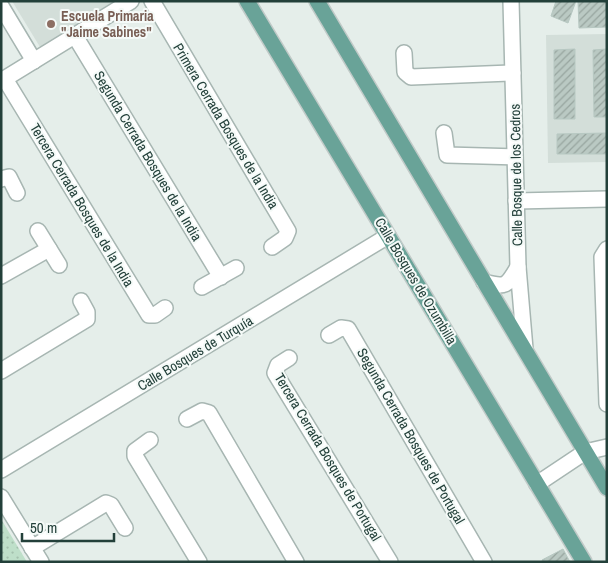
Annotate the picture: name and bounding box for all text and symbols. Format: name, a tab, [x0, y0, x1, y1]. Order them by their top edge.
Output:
place label: Escuela Primaria "Jaime Sabines"	[61, 7, 154, 41]
marker: Escuela Primaria "Jaime Sabines"	[45, 18, 57, 30]
street label: Primera Cerrada Bosques de la India	[169, 40, 283, 213]
street label: Segunda Cerrada Bosques de la India	[90, 68, 206, 245]
street label: Calle Bosque de los Cedros	[506, 103, 526, 246]
street label: Tercera Cerrada Bosques de la India	[26, 120, 138, 291]
street label: Calle Bosques de Ozumbilla	[371, 214, 461, 348]
street label: Calle Bosques de Turquía	[134, 311, 257, 395]
street label: Segunda Cerrada Bosques de Portugal	[353, 345, 469, 527]
street label: Tercera Cerrada Bosques de Portugal	[271, 370, 385, 544]
scale bar	[22, 510, 115, 542]
text: 50 m	[30, 517, 57, 538]

